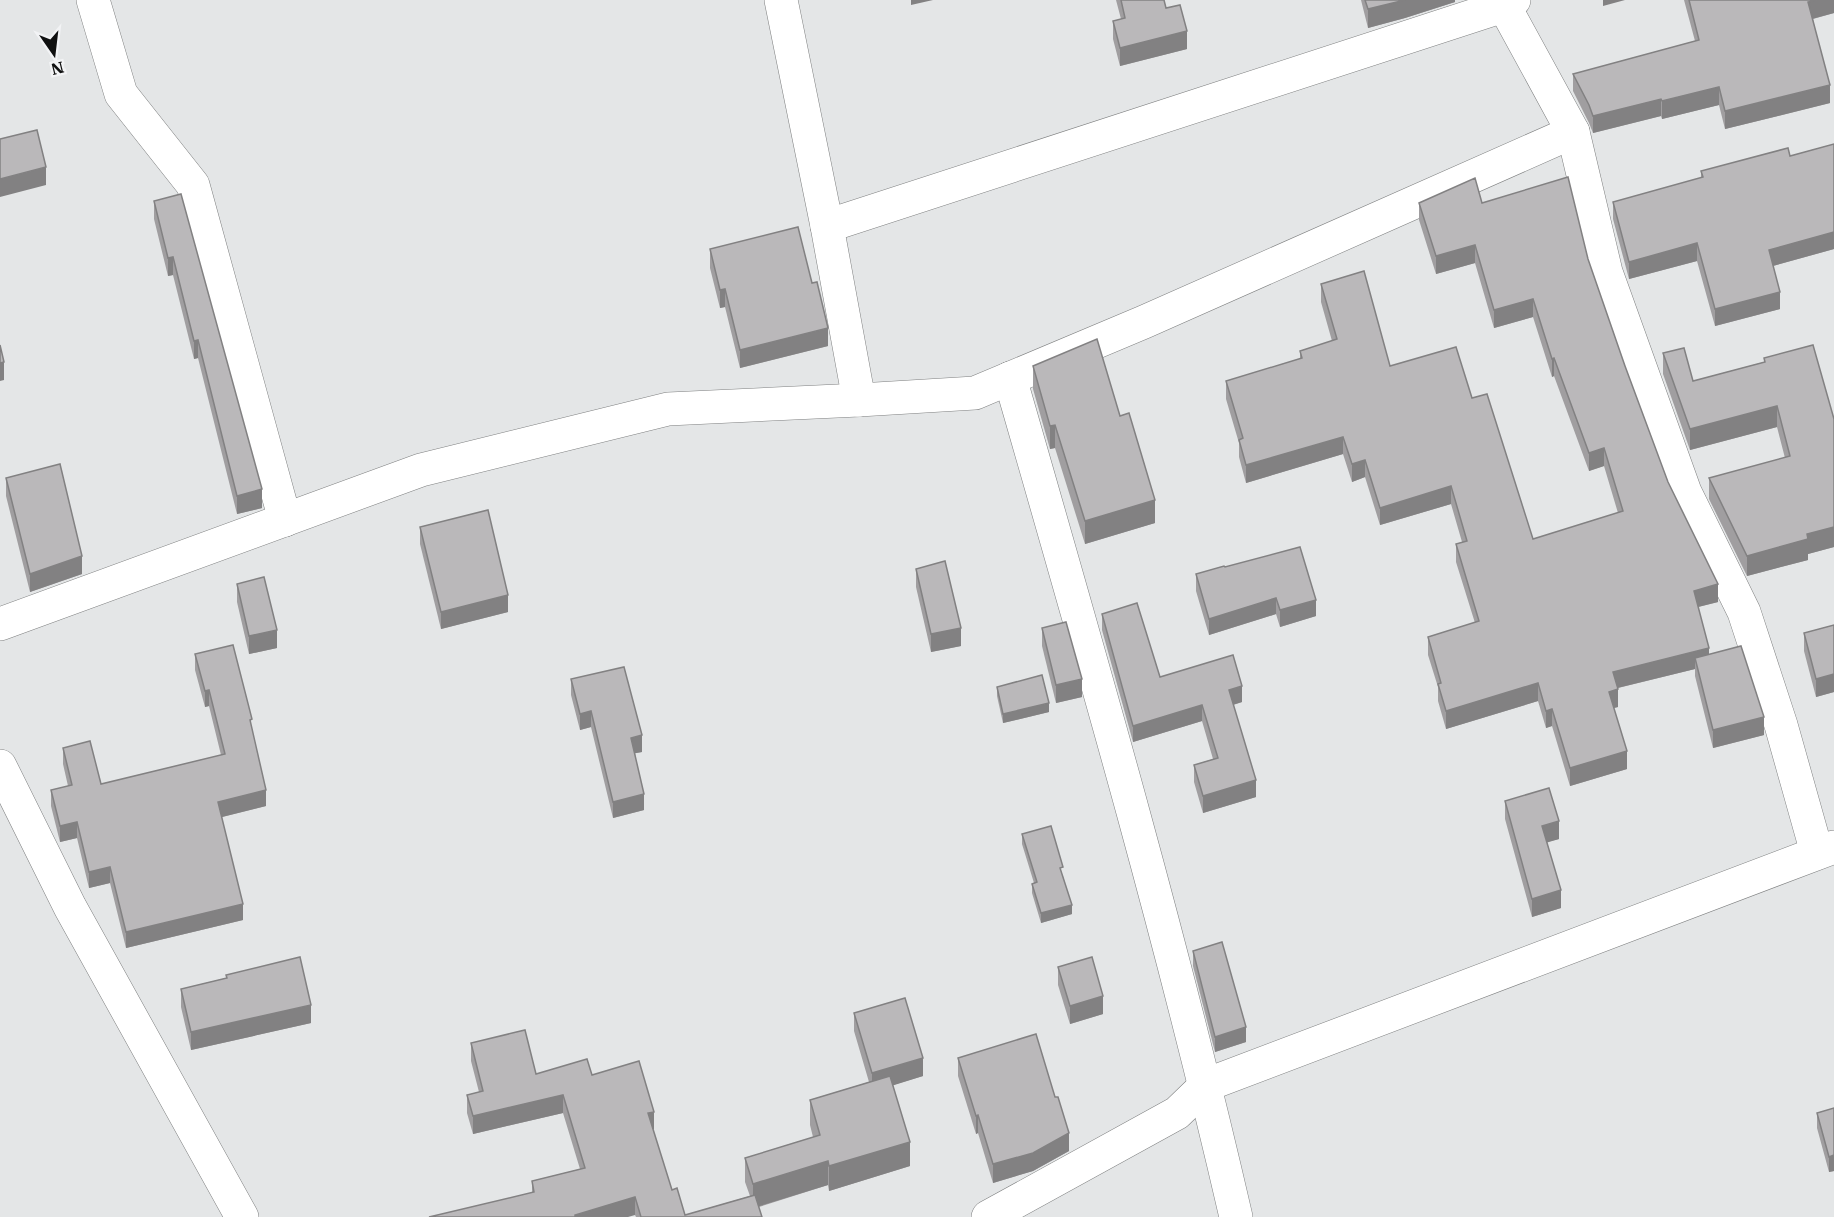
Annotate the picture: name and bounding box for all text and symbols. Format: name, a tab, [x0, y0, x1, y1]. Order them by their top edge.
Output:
north arrow	[24, 24, 84, 84]
text: N	[49, 57, 66, 80]

